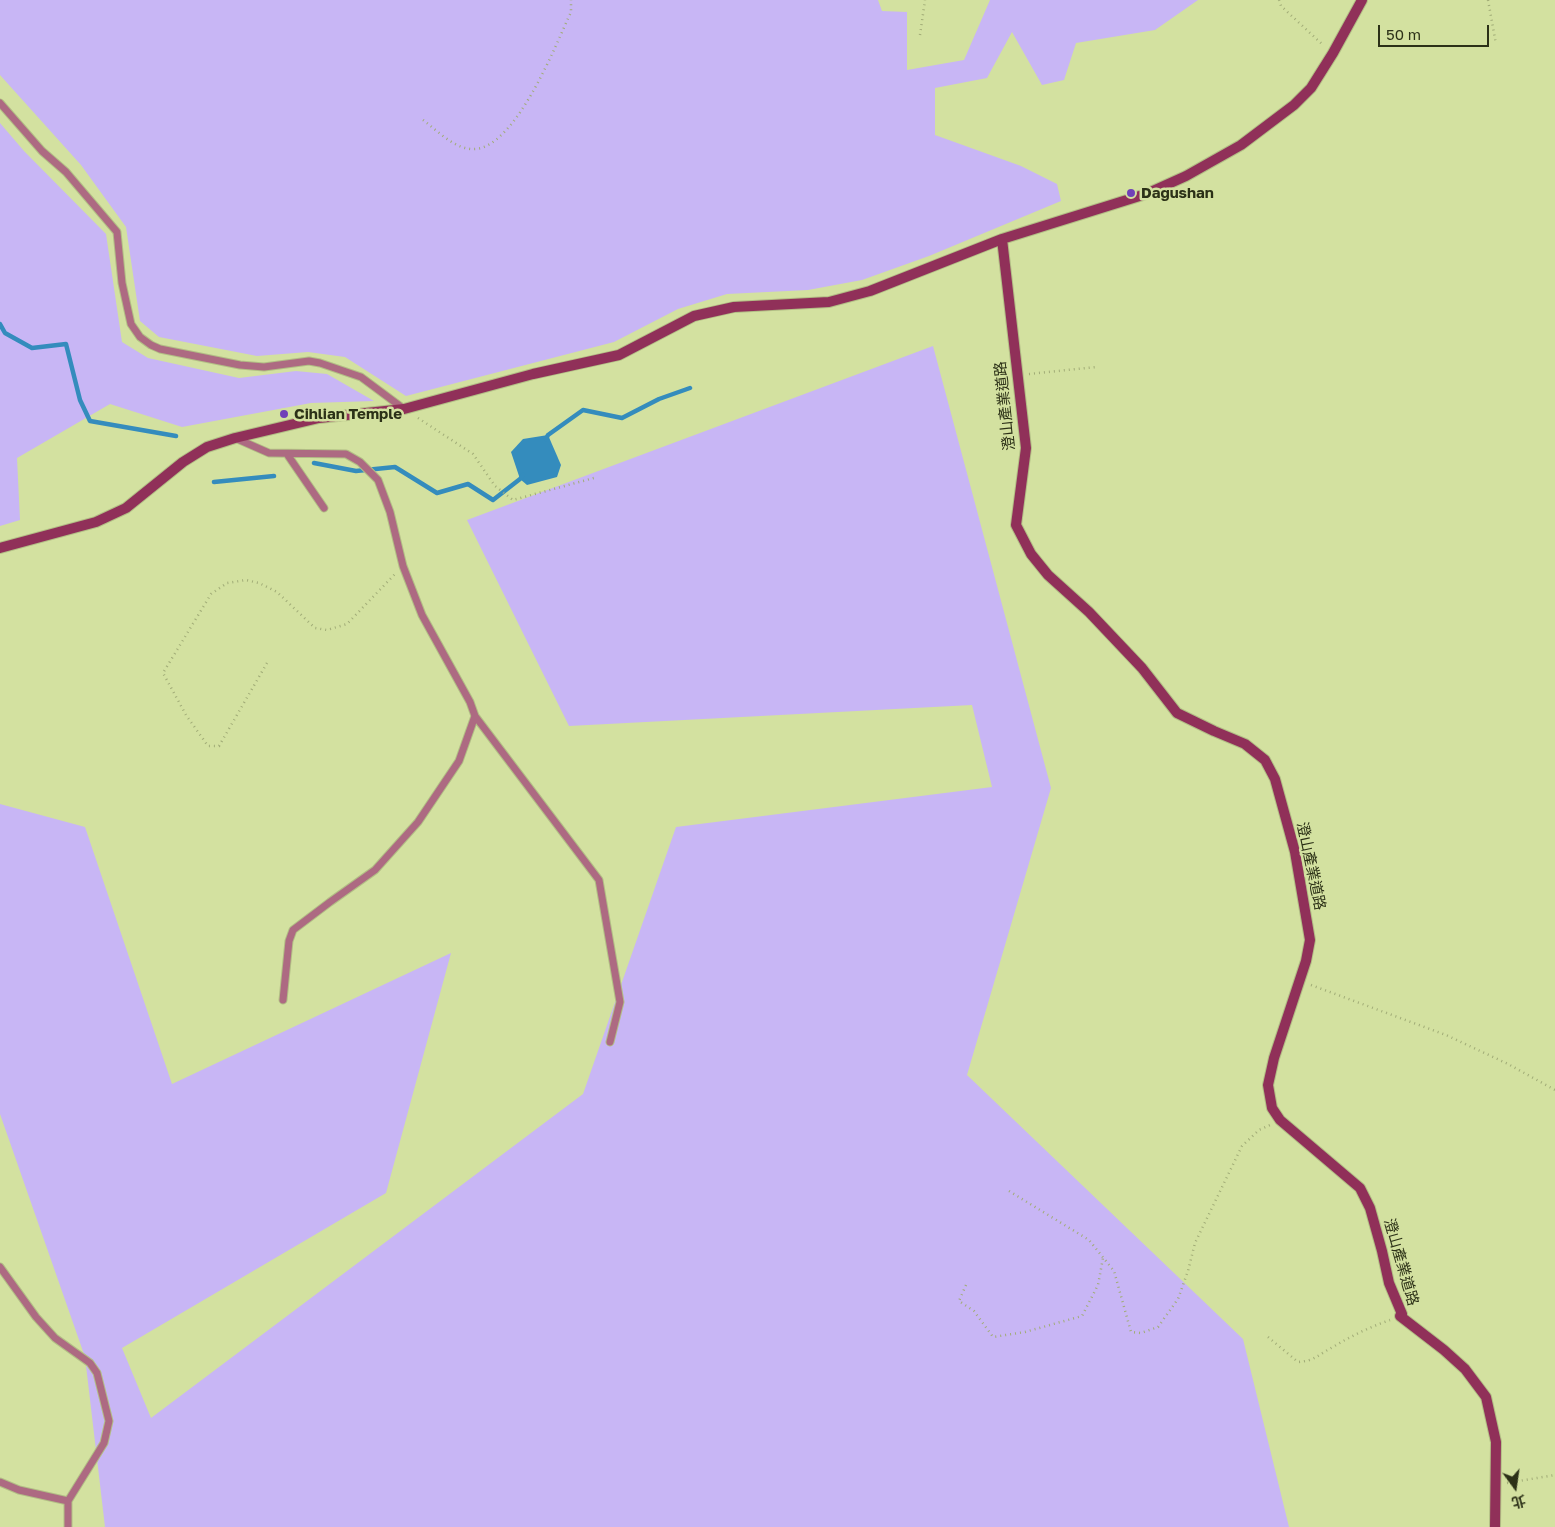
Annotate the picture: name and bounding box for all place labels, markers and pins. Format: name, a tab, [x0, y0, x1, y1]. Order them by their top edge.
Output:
place label: Dagushan	[1141, 184, 1214, 202]
marker: Dagushan	[1125, 187, 1137, 199]
place label: Cihlian Temple	[294, 405, 402, 423]
marker: Cihlian Temple	[278, 408, 290, 420]

